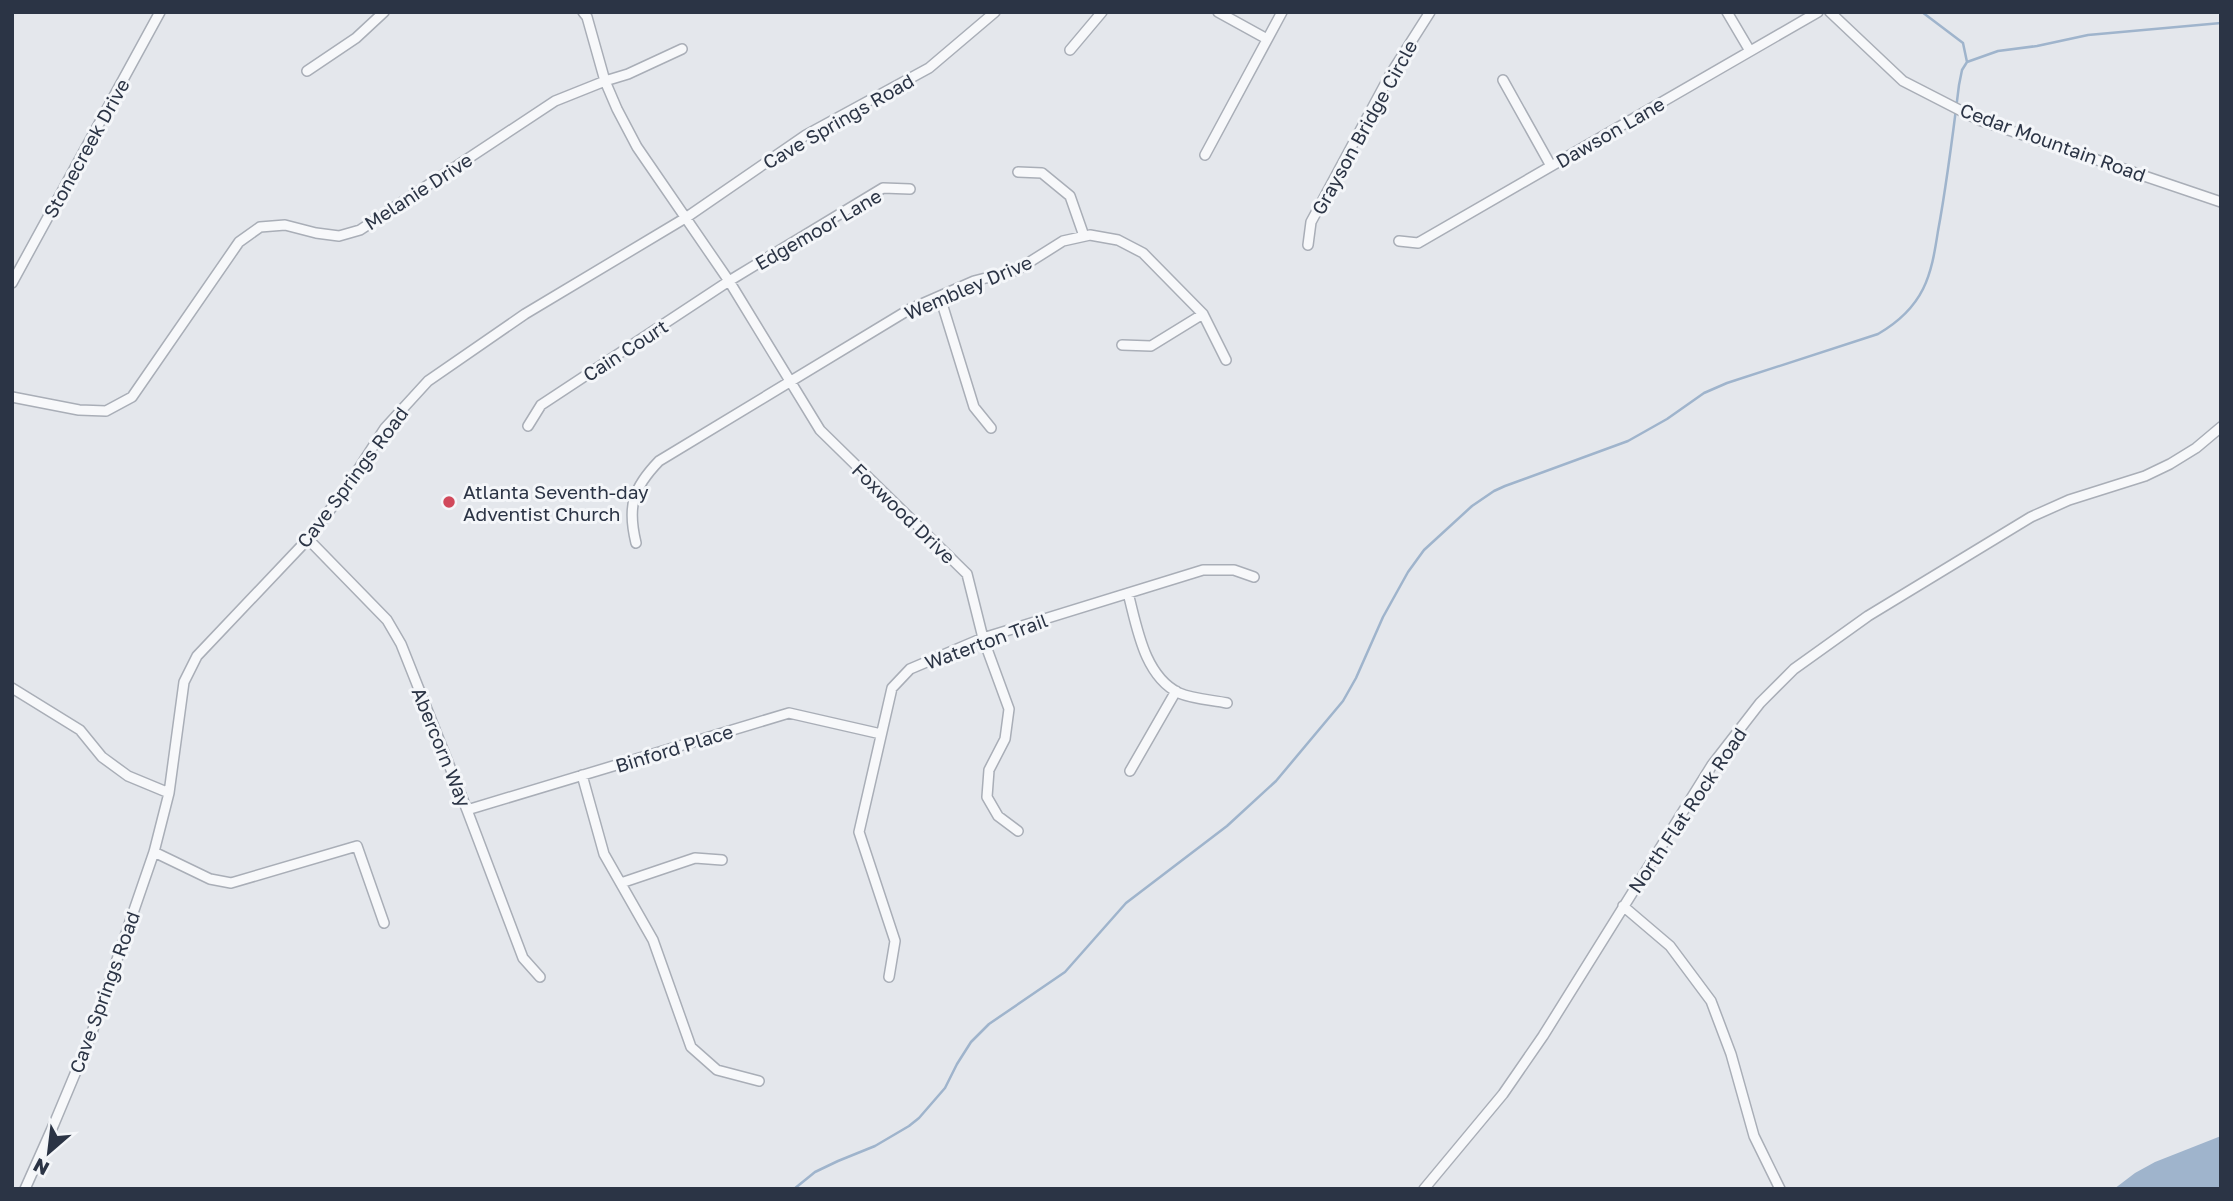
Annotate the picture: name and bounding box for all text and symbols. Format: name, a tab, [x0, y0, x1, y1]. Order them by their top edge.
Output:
street label: Grayson Bridge Circle	[1306, 36, 1422, 218]
street label: Cave Springs Road	[758, 68, 918, 174]
street label: Stonecreek Drive	[38, 74, 134, 222]
street label: Dawson Lane	[1552, 92, 1668, 172]
street label: Cedar Mountain Road	[1957, 98, 2149, 186]
street label: Melanie Drive	[360, 148, 476, 234]
street label: Edgemoor Lane	[751, 184, 885, 274]
street label: Wembley Drive	[901, 250, 1035, 324]
street label: Cain Court	[578, 314, 672, 386]
street label: Cave Springs Road	[292, 402, 412, 552]
street label: Foxwood Drive	[848, 458, 960, 568]
place label: Atlanta Seventh-day Adventist Church	[463, 480, 649, 525]
marker: Atlanta Seventh-day Adventist Church	[441, 494, 457, 510]
street label: Waterton Trail	[921, 608, 1051, 674]
street label: Abercorn Way	[408, 684, 477, 810]
street label: Binford Place	[612, 719, 736, 777]
street label: North Flat Rock Road	[1623, 723, 1751, 897]
street label: Cave Springs Road	[64, 908, 144, 1076]
north arrow	[14, 1117, 84, 1187]
text: N	[29, 1154, 53, 1181]

